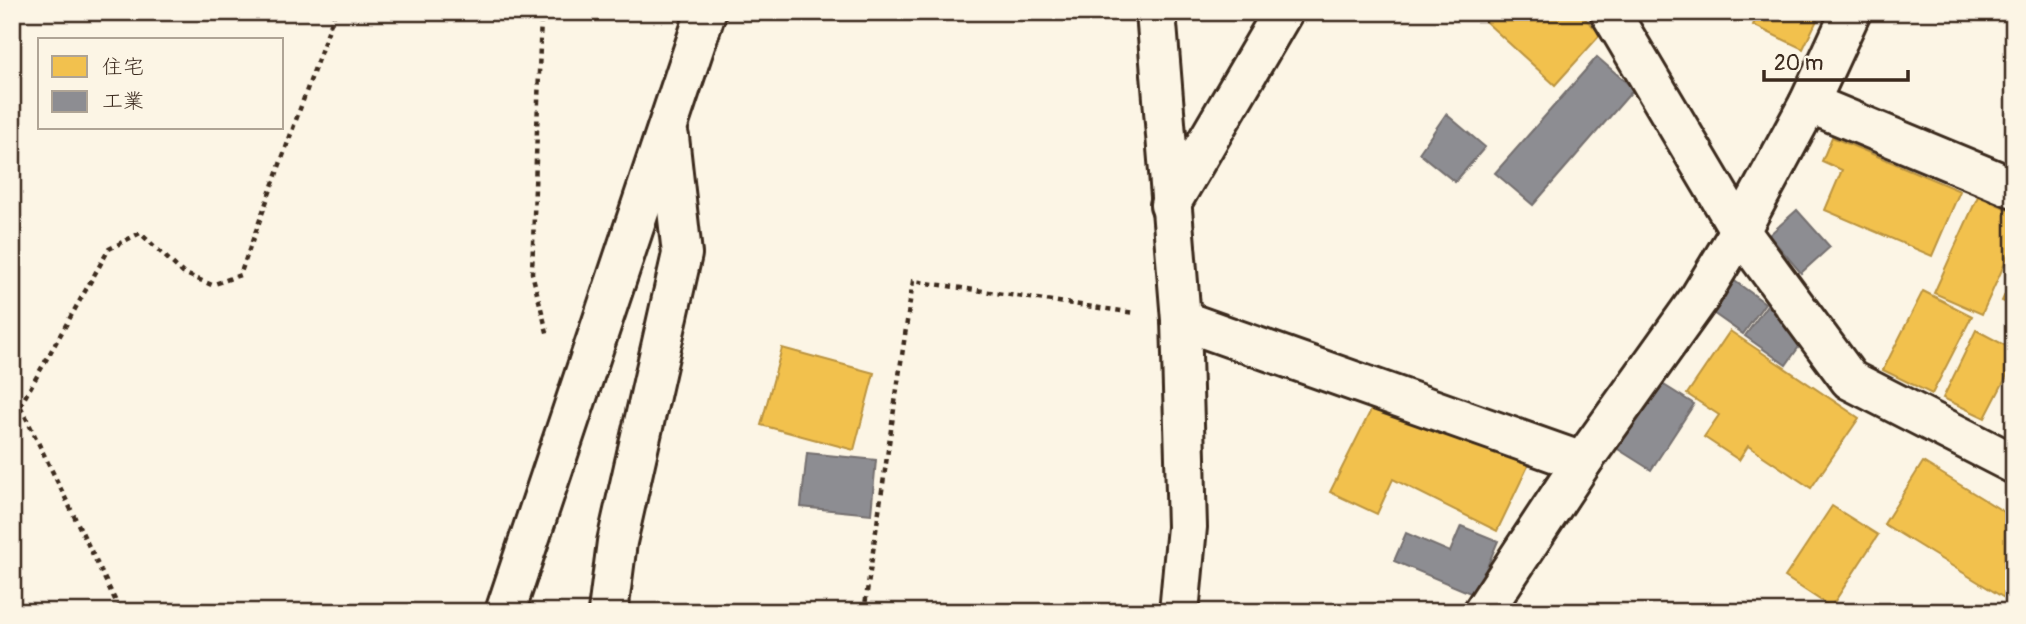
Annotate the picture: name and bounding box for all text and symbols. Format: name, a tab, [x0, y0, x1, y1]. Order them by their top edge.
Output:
legend	[38, 38, 284, 130]
scale bar	[1764, 38, 1907, 82]
text: 20 m	[1774, 50, 1823, 77]
text: 住宅	[102, 54, 144, 81]
text: 工業	[102, 88, 144, 115]

